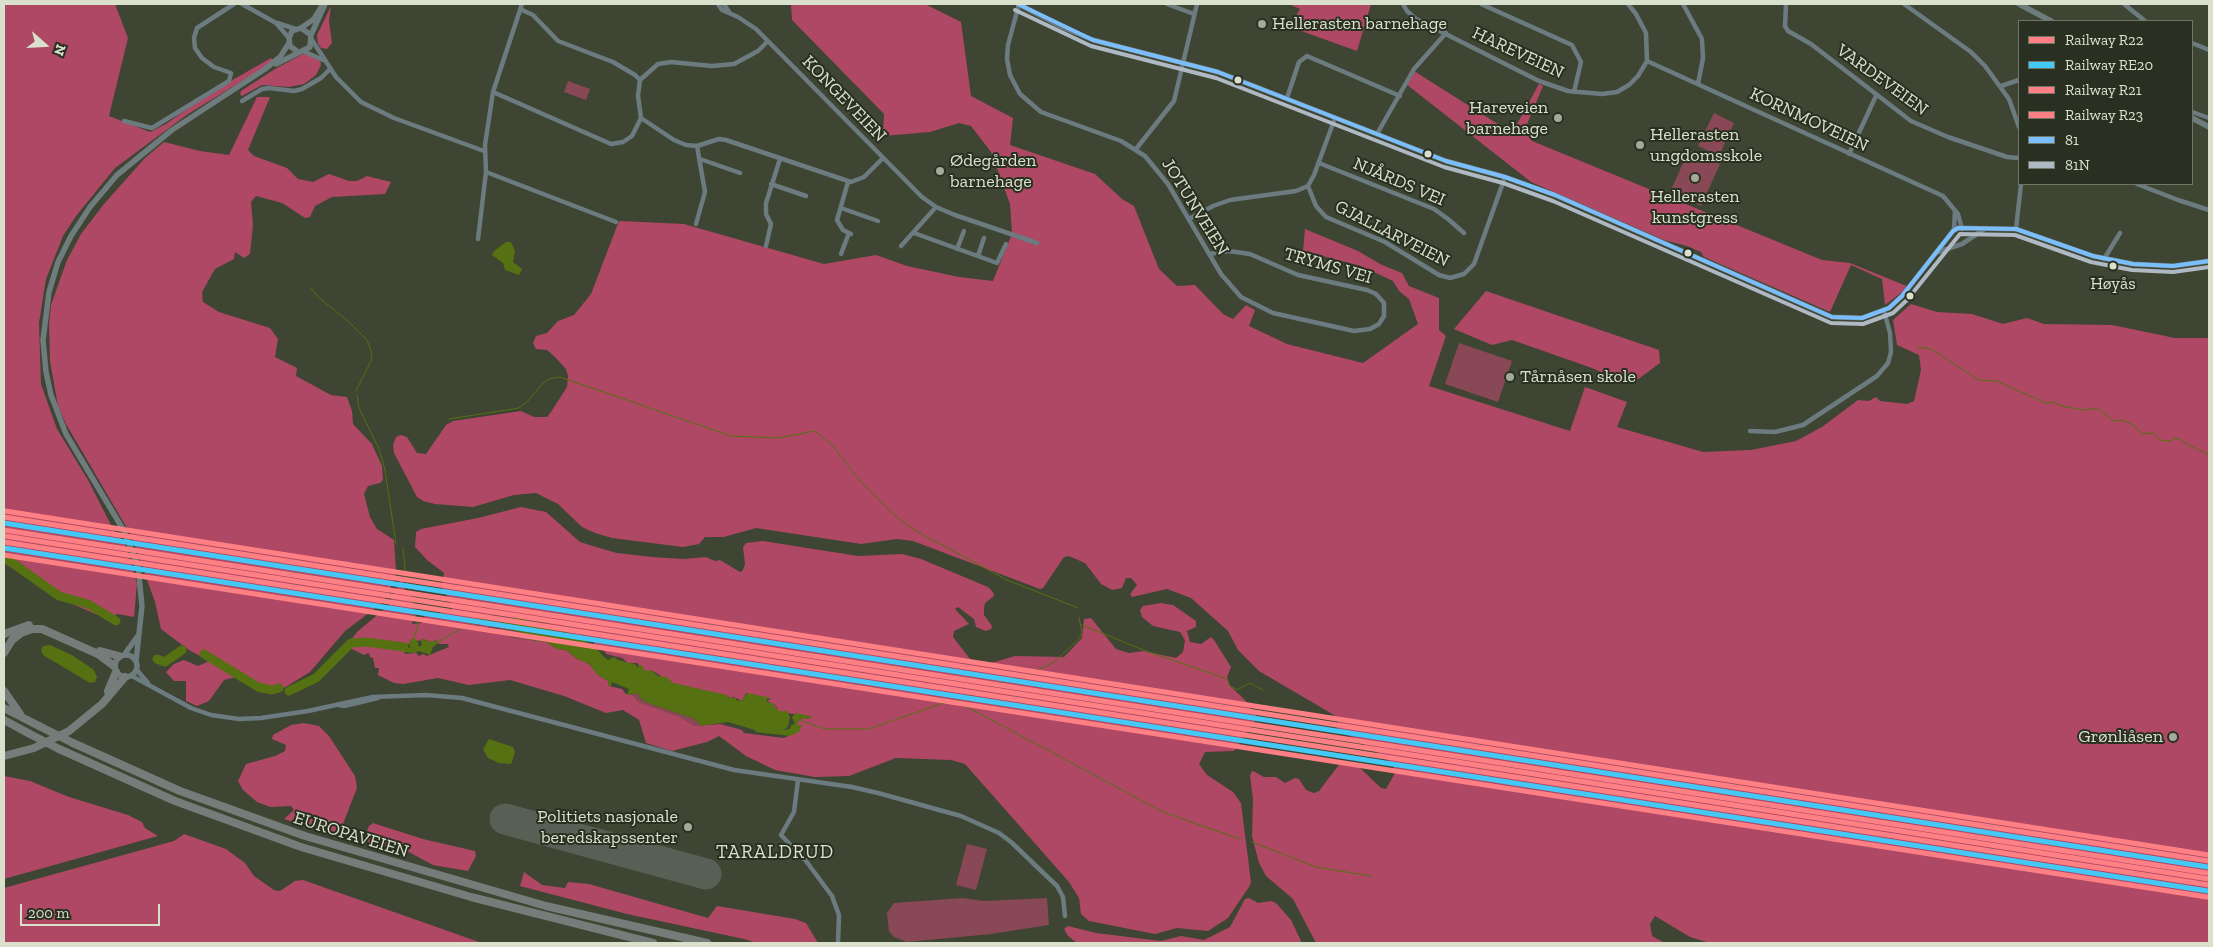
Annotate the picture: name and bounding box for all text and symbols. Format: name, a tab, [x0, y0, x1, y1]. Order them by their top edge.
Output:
place label: Hellerasten barnehage	[1272, 13, 1447, 35]
marker: Hellerasten barnehage	[1256, 18, 1268, 30]
north arrow	[20, 20, 70, 70]
legend	[2018, 20, 2193, 185]
street label: HAREVEIEN	[1469, 22, 1567, 84]
text: Railway R22	[2065, 31, 2143, 49]
street label: VARDEVEIEN	[1832, 39, 1932, 121]
text: N	[50, 42, 69, 58]
street label: KONGEVEIEN	[797, 51, 891, 147]
text: Railway RE20	[2065, 56, 2153, 74]
unlabelled marker	[1233, 75, 1243, 85]
text: Railway R21	[2065, 81, 2141, 99]
street label: KORNMOVEIEN	[1746, 83, 1872, 157]
place label: Hareveien barnehage	[1466, 97, 1548, 140]
text: Railway R23	[2065, 106, 2143, 124]
marker: Hareveien barnehage	[1552, 112, 1564, 124]
place label: Hellerasten ungdomsskole	[1650, 124, 1762, 166]
text: 81	[2065, 131, 2079, 149]
marker: Hellerasten ungdomsskole	[1634, 139, 1646, 151]
unlabelled marker	[1423, 149, 1433, 159]
place label: Ødegården barnehage	[950, 150, 1036, 192]
street label: NJÅRDS VEI	[1350, 153, 1448, 211]
street label: JOTUNVEIEN	[1157, 154, 1233, 260]
text: 81N	[2065, 156, 2090, 174]
marker: Ødegården barnehage	[934, 165, 946, 177]
marker: Hellerasten kunstgress	[1689, 172, 1701, 184]
place label: Hellerasten kunstgress	[1650, 186, 1740, 228]
street label: GJALLARVEIEN	[1331, 196, 1453, 272]
street label: TRYMS VEI	[1282, 243, 1374, 289]
unlabelled marker	[1683, 248, 1693, 258]
marker: Høyås	[2108, 261, 2118, 271]
place label: Høyås	[2090, 274, 2136, 294]
unlabelled marker	[1905, 291, 1915, 301]
place label: Tårnåsen skole	[1520, 366, 1636, 388]
marker: Tårnåsen skole	[1504, 371, 1516, 383]
place label: Grønliåsen	[2078, 726, 2163, 748]
marker: Grønliåsen	[2167, 731, 2179, 743]
place label: Politiets nasjonale beredskapssenter	[537, 806, 678, 849]
street label: EUROPAVEIEN	[291, 807, 411, 863]
marker: Politiets nasjonale beredskapssenter	[682, 821, 694, 833]
district label: TARALDRUD	[715, 842, 835, 864]
scale bar	[22, 894, 162, 926]
text: 200 m	[28, 904, 69, 922]

